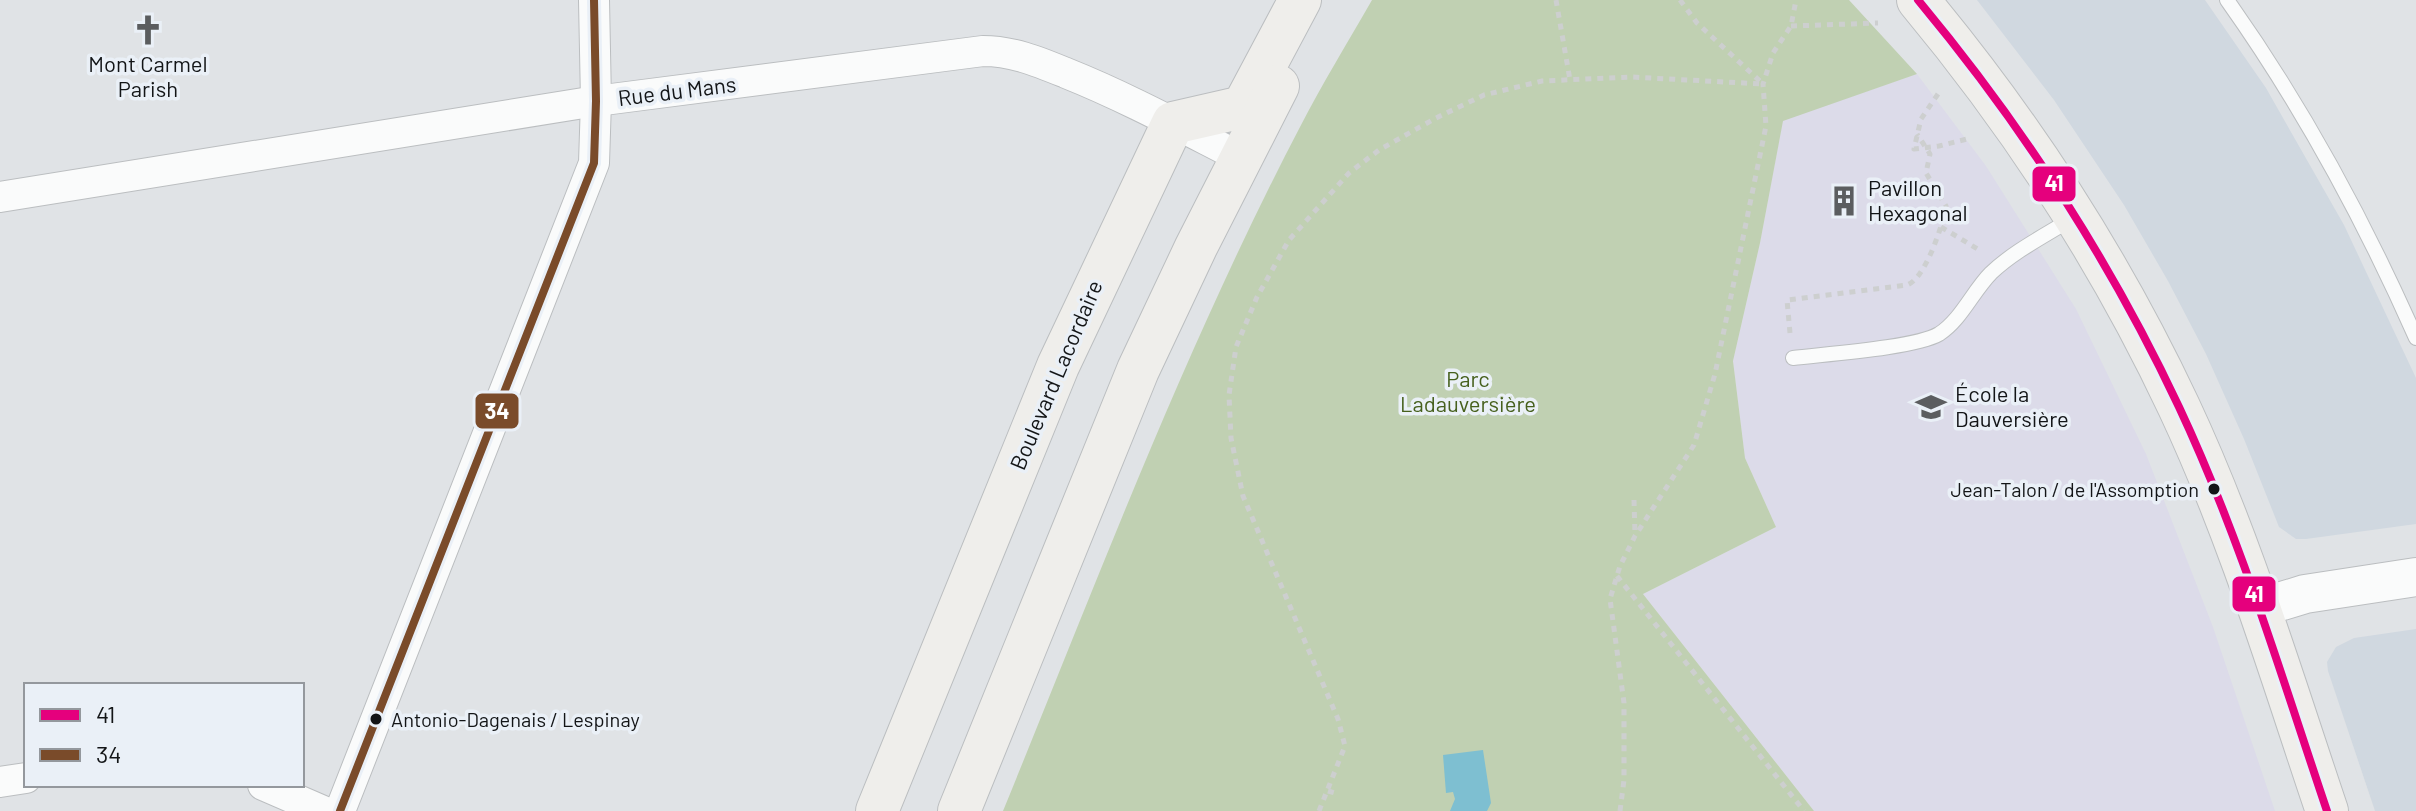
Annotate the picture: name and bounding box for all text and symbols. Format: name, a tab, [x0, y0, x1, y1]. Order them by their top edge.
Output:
church icon: Mont Carmel Parish	[131, 13, 165, 47]
place label: Mont Carmel Parish	[88, 50, 208, 101]
street label: Rue du Mans	[616, 70, 738, 110]
line badge: 41	[2031, 165, 2077, 203]
text: 41	[2045, 169, 2064, 195]
place label: Pavillon Hexagonal	[1868, 174, 1967, 225]
building icon: Pavillon Hexagonal	[1827, 184, 1861, 218]
street label: Boulevard Lacordaire	[1003, 276, 1107, 473]
park label: Parc Ladauversière	[1400, 365, 1536, 416]
place label: École la Dauversière	[1955, 380, 2069, 431]
school or university icon: École la Dauversière	[1914, 390, 1948, 424]
line badge: 34	[474, 392, 520, 430]
text: 34	[484, 397, 510, 423]
place label: Jean-Talon / de l'Assomption	[1950, 477, 2199, 501]
marker: Jean-Talon / de l'Assomption	[2206, 481, 2222, 497]
line badge: 41	[2231, 575, 2277, 613]
text: 41	[2245, 580, 2264, 606]
legend	[24, 683, 304, 787]
text: 41	[96, 699, 115, 728]
place label: Antonio-Dagenais / Lespinay	[391, 707, 640, 731]
marker: Antonio-Dagenais / Lespinay	[368, 711, 384, 727]
text: 34	[96, 739, 122, 768]

